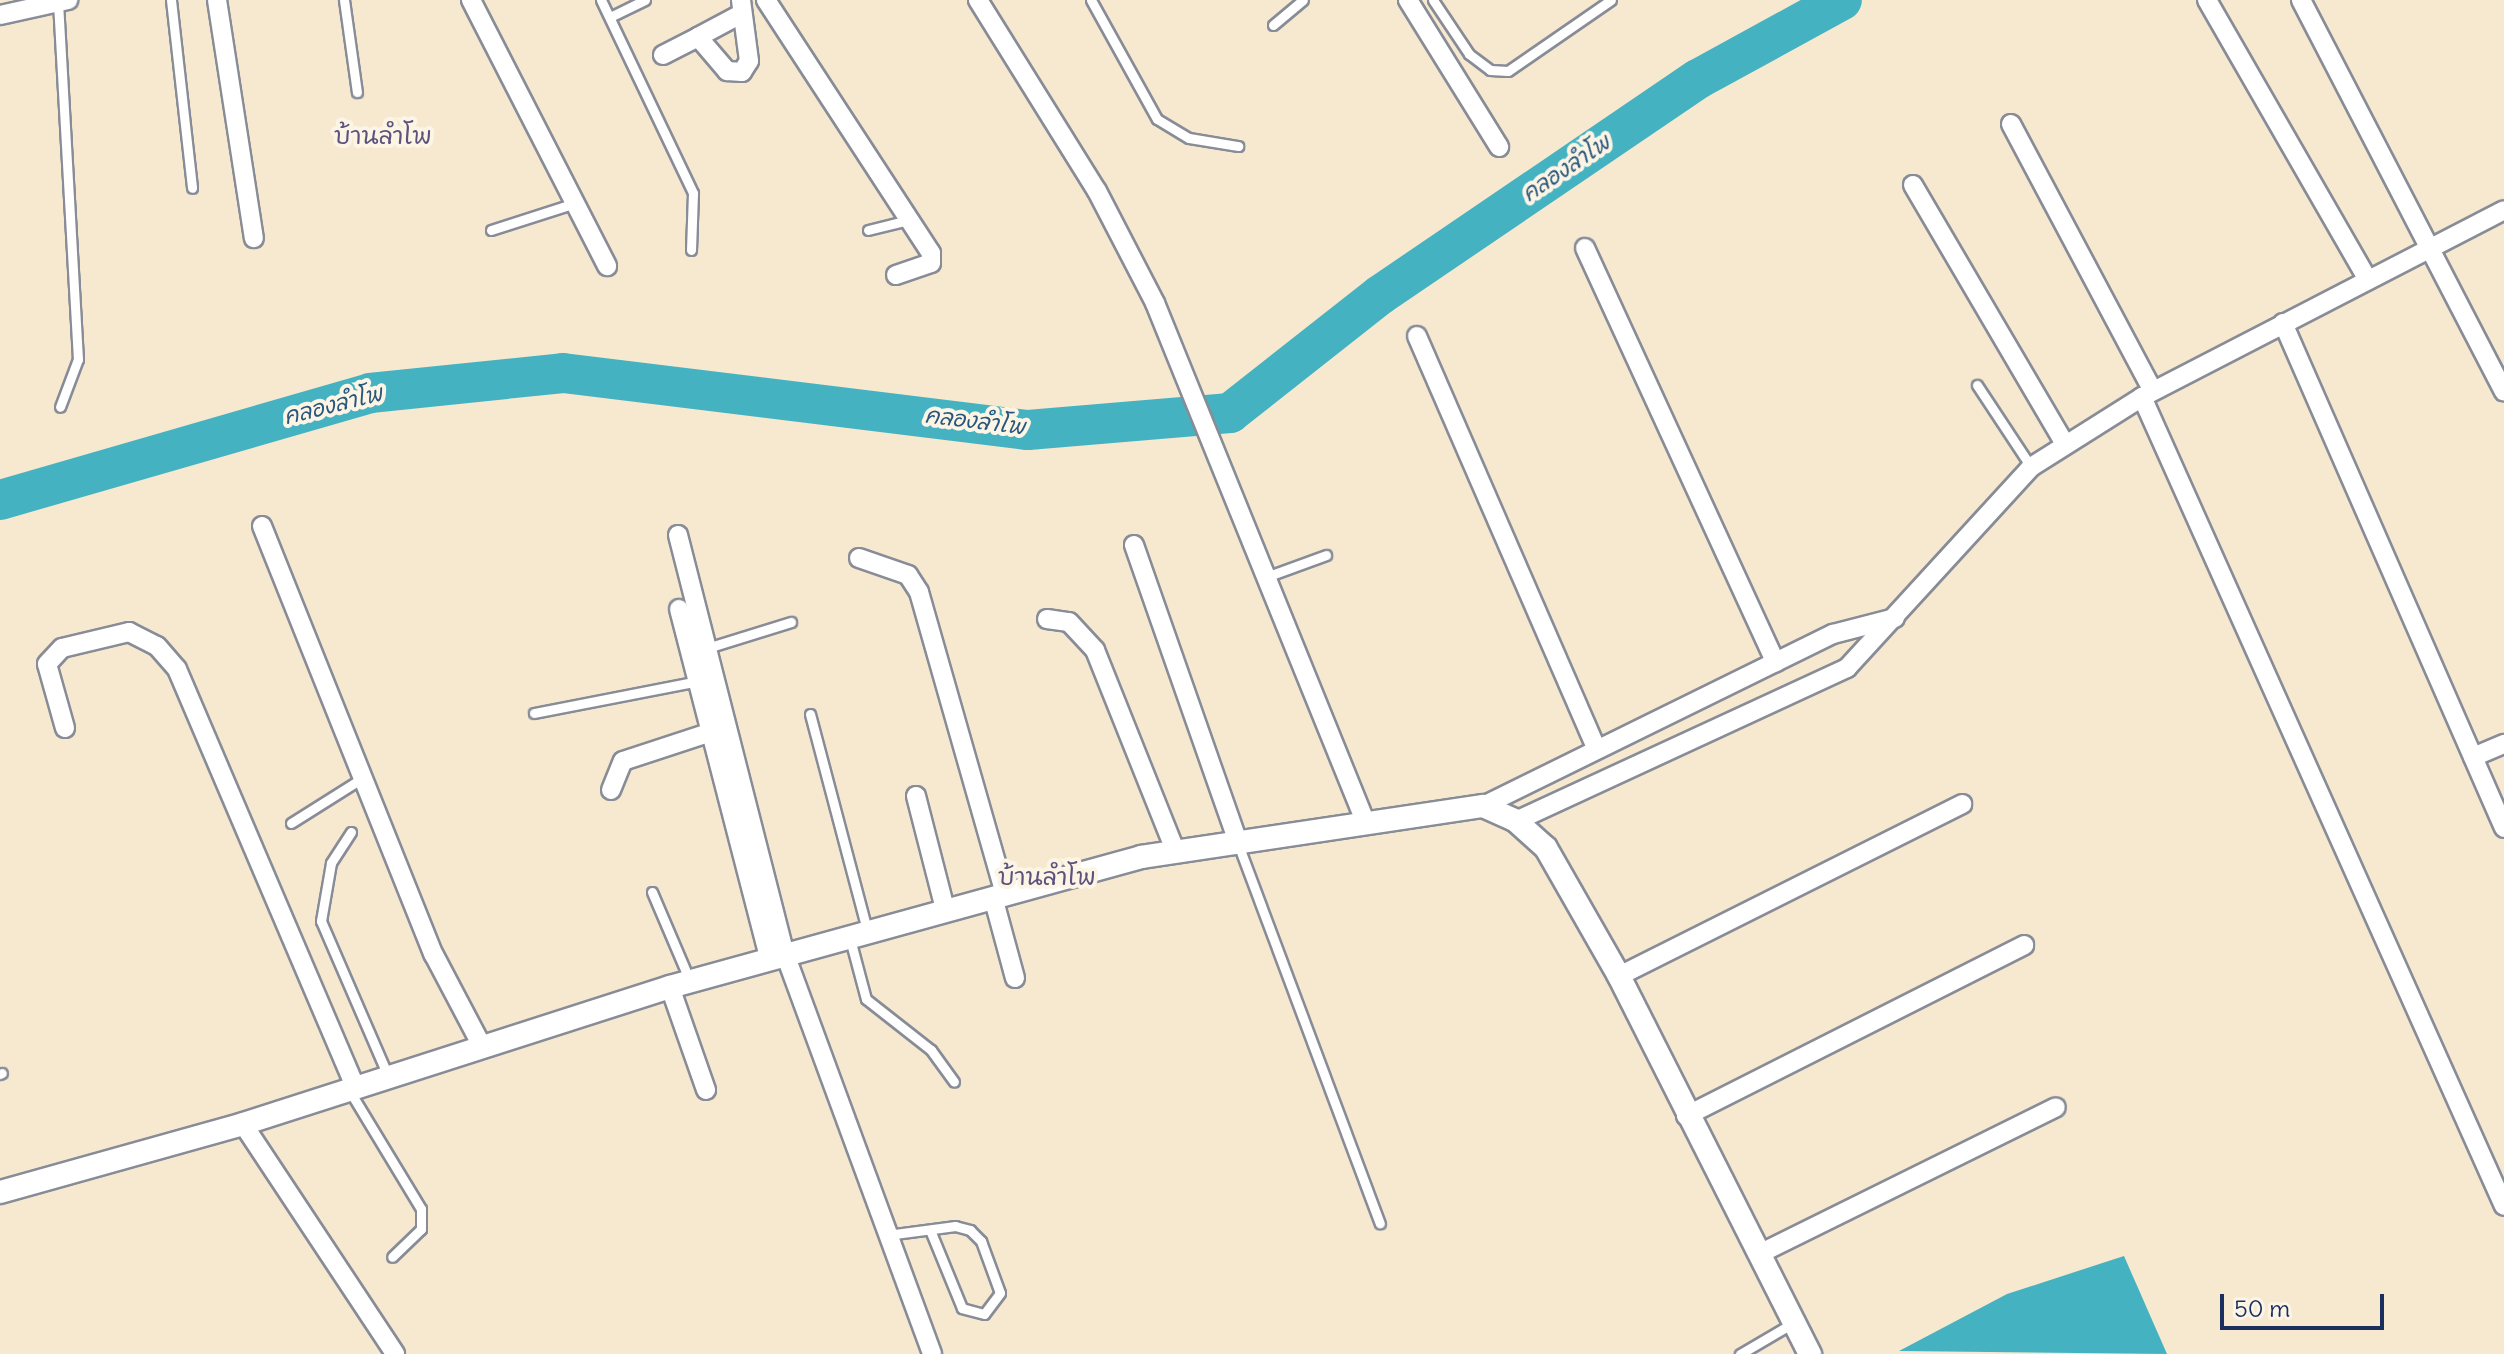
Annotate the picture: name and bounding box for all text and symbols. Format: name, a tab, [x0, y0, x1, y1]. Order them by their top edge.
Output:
district label: บ้านลำโพ	[334, 122, 432, 150]
water label: คลองลำโพ	[1517, 129, 1615, 207]
water label: คลองลำโพ	[281, 380, 385, 430]
water label: คลองลำโพ	[923, 402, 1027, 440]
district label: บ้านลำโพ	[998, 863, 1096, 891]
scale bar	[2224, 1278, 2388, 1328]
text: 50 m	[2234, 1293, 2290, 1323]

